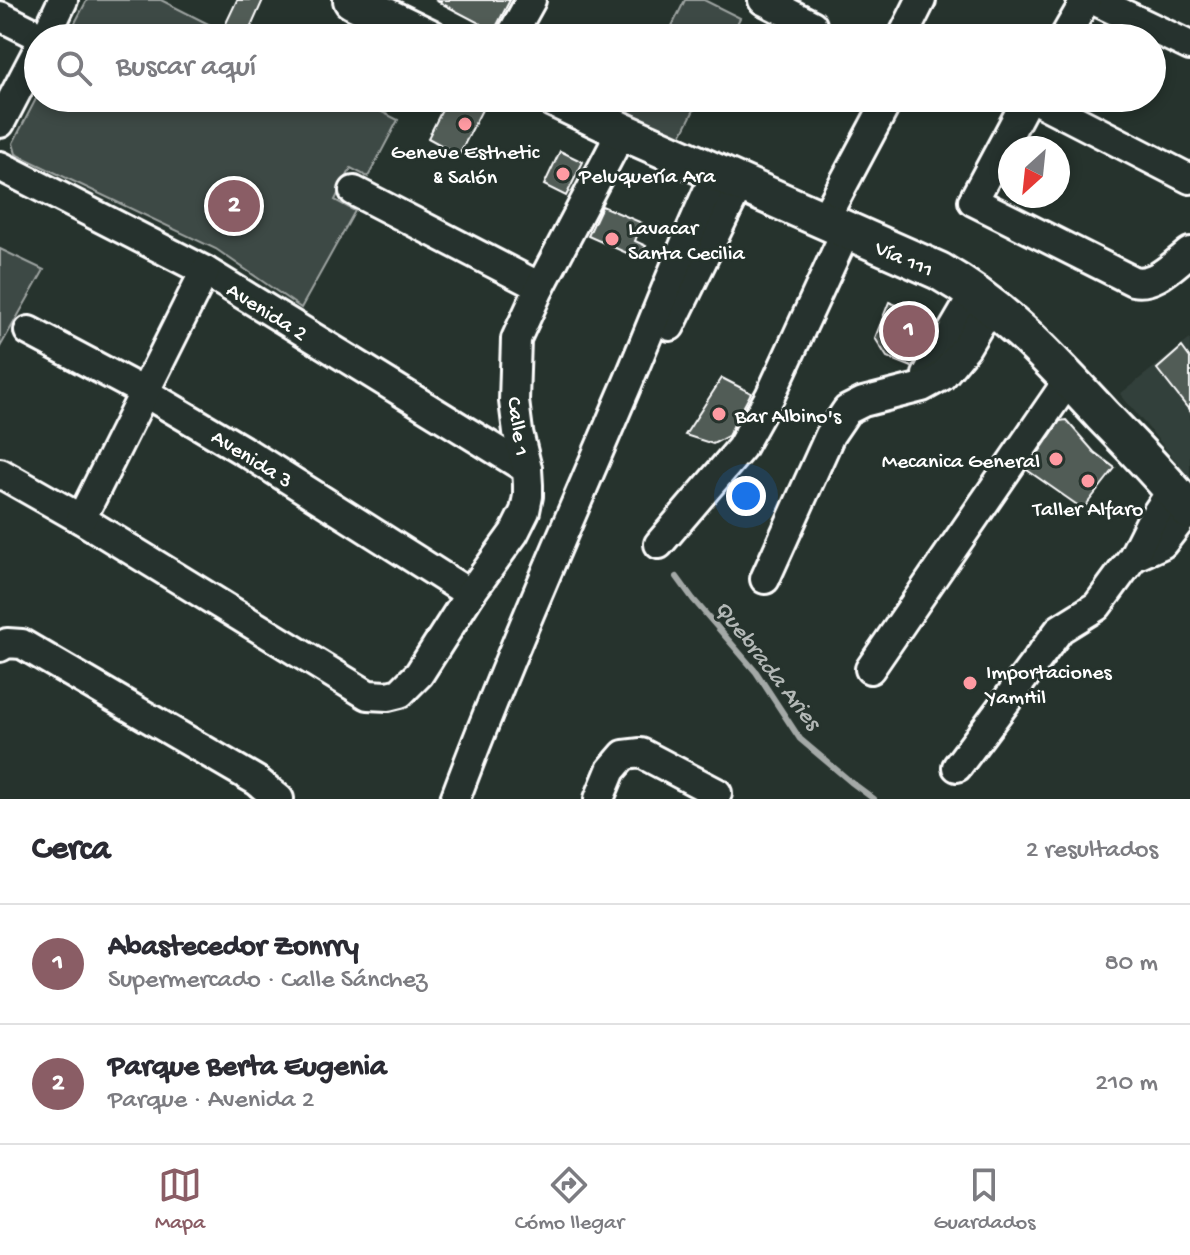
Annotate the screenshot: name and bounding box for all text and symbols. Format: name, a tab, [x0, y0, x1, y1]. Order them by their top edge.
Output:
search box	[24, 24, 1166, 112]
icon: search	[52, 46, 96, 90]
text: Buscar aquí	[116, 51, 256, 86]
marker: Geneve Esthetic & Salón	[456, 115, 474, 133]
north arrow	[998, 136, 1070, 208]
place label: Geneve Esthetic & Salón	[391, 141, 541, 192]
marker: Peluquería Ara	[554, 165, 572, 183]
place label: Peluquería Ara	[578, 165, 716, 191]
pin: 2	[208, 176, 260, 236]
place label: Lavacar Santa Cecilia	[628, 217, 745, 268]
marker: Lavacar Santa Cecilia	[603, 230, 621, 248]
street label: Vía 111	[869, 236, 937, 285]
street label: Avenida 2	[221, 278, 311, 348]
pin: 1	[883, 301, 935, 361]
street label: Calle 1	[499, 395, 533, 458]
marker: Bar Albino's	[710, 405, 728, 423]
place label: Bar Albino's	[734, 405, 842, 431]
street label: Avenida 3	[205, 425, 296, 496]
place label: Mecanica General	[882, 450, 1040, 476]
marker: Mecanica General	[1047, 450, 1065, 468]
marker: Taller Alfaro	[1079, 472, 1097, 490]
your location	[726, 476, 766, 516]
place label: Taller Alfaro	[1031, 498, 1143, 524]
water label: Quebrada Aries	[707, 596, 827, 738]
place label: Importaciones YamHil	[984, 661, 1113, 712]
marker: Importaciones YamHil	[961, 674, 979, 692]
text: Cerca	[32, 831, 110, 871]
text: 2 resultados	[1026, 836, 1158, 867]
text: Abastecedor Zonrry	[108, 931, 359, 966]
text: 1	[53, 949, 63, 980]
text: 80 m	[1104, 949, 1158, 980]
text: Supermercado · Calle Sánchez	[108, 966, 427, 997]
text: Parque Berta Eugenia	[108, 1051, 387, 1086]
text: 2	[52, 1069, 64, 1100]
text: 210 m	[1095, 1069, 1158, 1100]
text: Parque · Avenida 2	[108, 1086, 314, 1117]
tab: Mapa	[155, 1163, 205, 1237]
tab: Cómo llegar	[515, 1163, 624, 1237]
tab: Guardados	[934, 1163, 1035, 1237]

